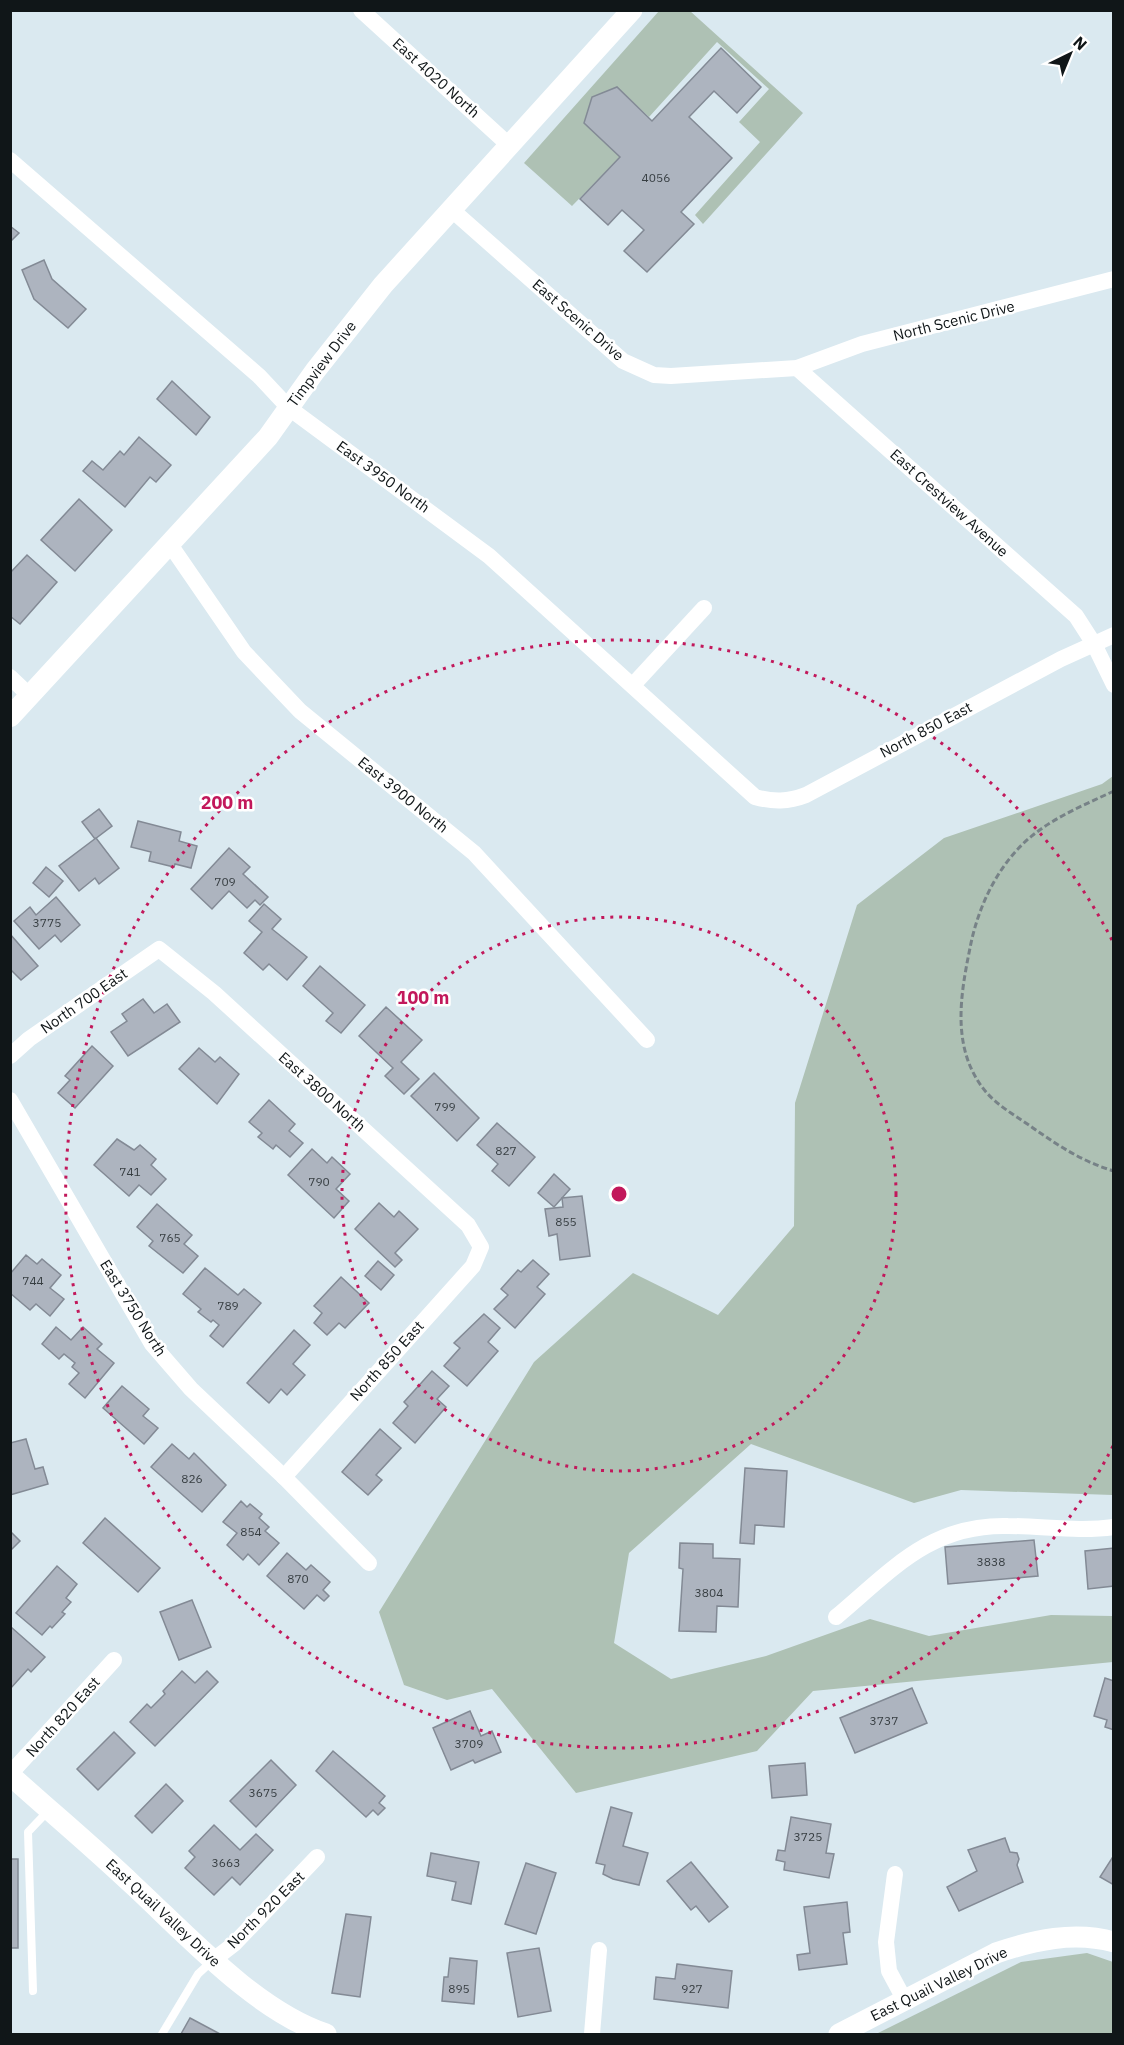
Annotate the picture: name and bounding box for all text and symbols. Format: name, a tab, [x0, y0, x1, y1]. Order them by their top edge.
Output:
north arrow	[1040, 24, 1100, 84]
text: N	[1069, 32, 1091, 54]
street label: East 4020 North	[389, 34, 484, 122]
house number: 4056	[642, 170, 670, 185]
street label: East Scenic Drive	[529, 275, 628, 365]
street label: North Scenic Drive	[891, 296, 1017, 345]
street label: Timpview Drive	[283, 317, 360, 411]
street label: East 3950 North	[333, 436, 434, 517]
street label: East Crestview Avenue	[886, 444, 1012, 561]
street label: North 850 East	[876, 697, 975, 762]
street label: East 3900 North	[354, 752, 452, 837]
text: 200 m	[201, 791, 253, 814]
house number: 709	[214, 874, 236, 889]
house number: 3775	[33, 915, 61, 930]
street label: North 700 East	[37, 964, 131, 1038]
text: 100 m	[397, 986, 449, 1009]
street label: East 3800 North	[275, 1048, 370, 1136]
house number: 799	[434, 1099, 456, 1114]
house number: 827	[495, 1143, 517, 1158]
house number: 741	[119, 1164, 141, 1179]
house number: 790	[308, 1174, 330, 1189]
centre of rings	[609, 1184, 629, 1204]
house number: 855	[555, 1214, 577, 1229]
house number: 765	[159, 1230, 181, 1245]
street label: East 3750 North	[96, 1256, 171, 1360]
house number: 744	[22, 1273, 44, 1288]
house number: 789	[217, 1298, 239, 1313]
street label: North 850 East	[346, 1317, 428, 1405]
house number: 826	[181, 1471, 203, 1486]
house number: 854	[240, 1524, 262, 1539]
house number: 3838	[977, 1554, 1005, 1569]
house number: 870	[287, 1571, 309, 1586]
house number: 3804	[695, 1585, 723, 1600]
street label: North 820 East	[22, 1673, 104, 1761]
house number: 3737	[870, 1713, 898, 1728]
house number: 3709	[455, 1736, 483, 1751]
house number: 3675	[249, 1785, 277, 1800]
house number: 3725	[794, 1829, 822, 1844]
street label: East Quail Valley Drive	[102, 1855, 225, 1971]
house number: 3663	[212, 1855, 240, 1870]
street label: North 920 East	[223, 1867, 308, 1952]
street label: East Quail Valley Drive	[867, 1942, 1010, 2025]
house number: 895	[448, 1981, 470, 1996]
house number: 927	[681, 1981, 703, 1996]

